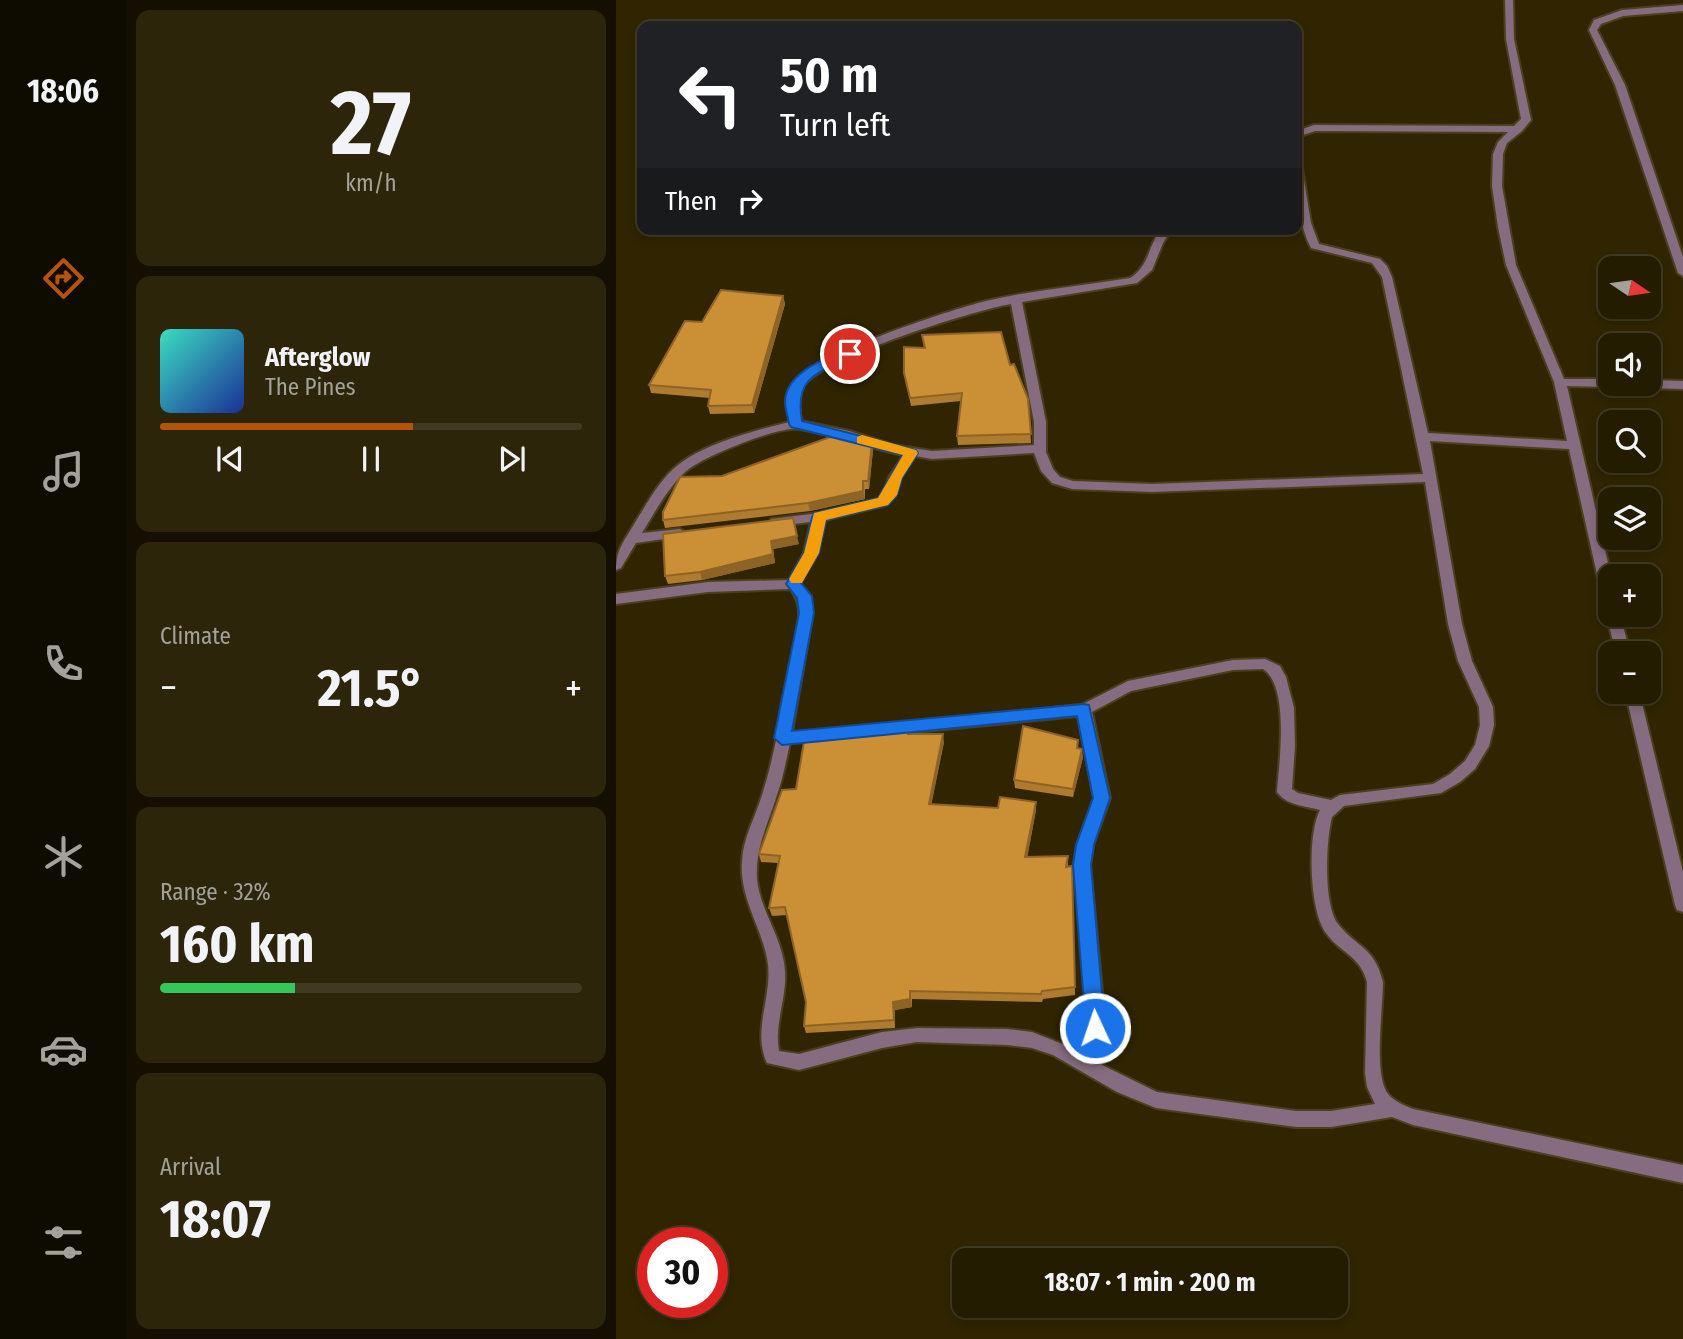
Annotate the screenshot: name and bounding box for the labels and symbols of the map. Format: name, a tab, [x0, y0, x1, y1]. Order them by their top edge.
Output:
north arrow	[1598, 256, 1661, 318]
pin	[820, 324, 880, 384]
position arrow	[1058, 991, 1132, 1065]
speed limit sign: 30	[637, 1227, 728, 1318]

